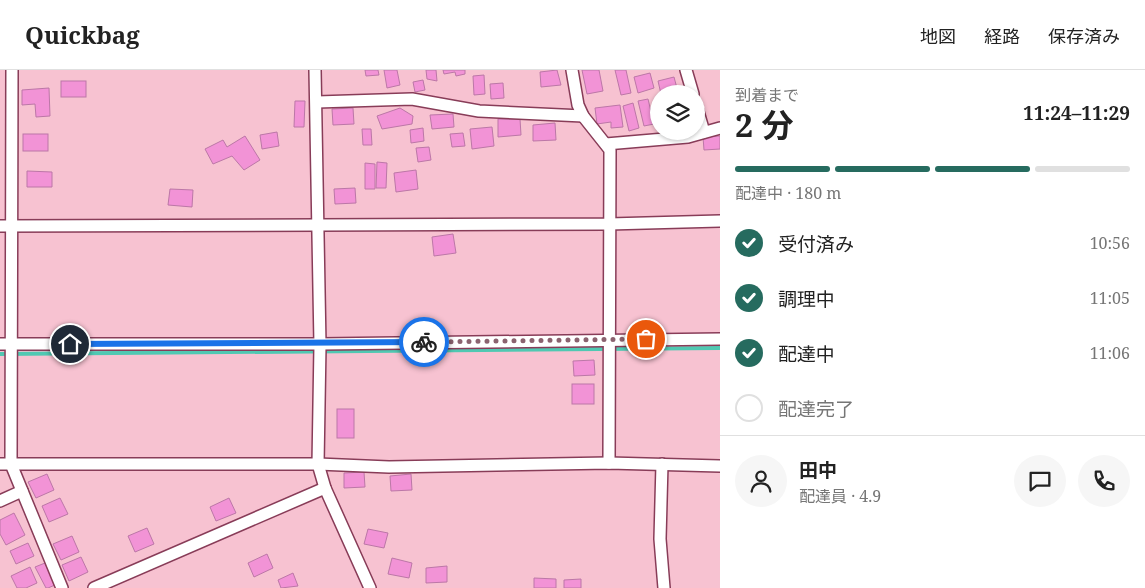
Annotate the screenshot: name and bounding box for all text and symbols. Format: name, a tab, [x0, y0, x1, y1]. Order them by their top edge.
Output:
text: Quickbag	[25, 18, 140, 51]
text: 地図	[920, 24, 956, 48]
text: 経路	[984, 24, 1020, 48]
text: 保存済み	[1048, 24, 1120, 48]
text: 到着まで	[735, 84, 799, 106]
map controls	[650, 85, 705, 140]
button: layers	[650, 85, 705, 140]
text: 11:24–11:29	[1023, 100, 1130, 126]
text: 2 分	[735, 103, 793, 146]
text: 配達中 · 180 m	[735, 182, 841, 204]
icon: check	[735, 229, 763, 257]
text: 受付済み	[778, 231, 854, 257]
text: 10:56	[1090, 232, 1130, 254]
icon: check	[735, 284, 763, 312]
text: 調理中	[778, 286, 835, 312]
text: 11:05	[1090, 287, 1130, 309]
courier	[399, 317, 449, 367]
pin	[625, 318, 667, 360]
pin	[49, 323, 91, 365]
icon: bag	[632, 325, 660, 353]
icon: bike	[410, 328, 438, 356]
icon: home	[56, 330, 84, 358]
icon: check	[735, 339, 763, 367]
text: 配達中	[778, 341, 835, 367]
text: 11:06	[1090, 342, 1130, 364]
text: 配達完了	[778, 396, 854, 422]
button: person	[735, 455, 787, 507]
button: chat	[1014, 455, 1066, 507]
button: phone	[1078, 455, 1130, 507]
text: 田中	[799, 457, 837, 483]
text: 配達員 · 4.9	[799, 485, 881, 507]

